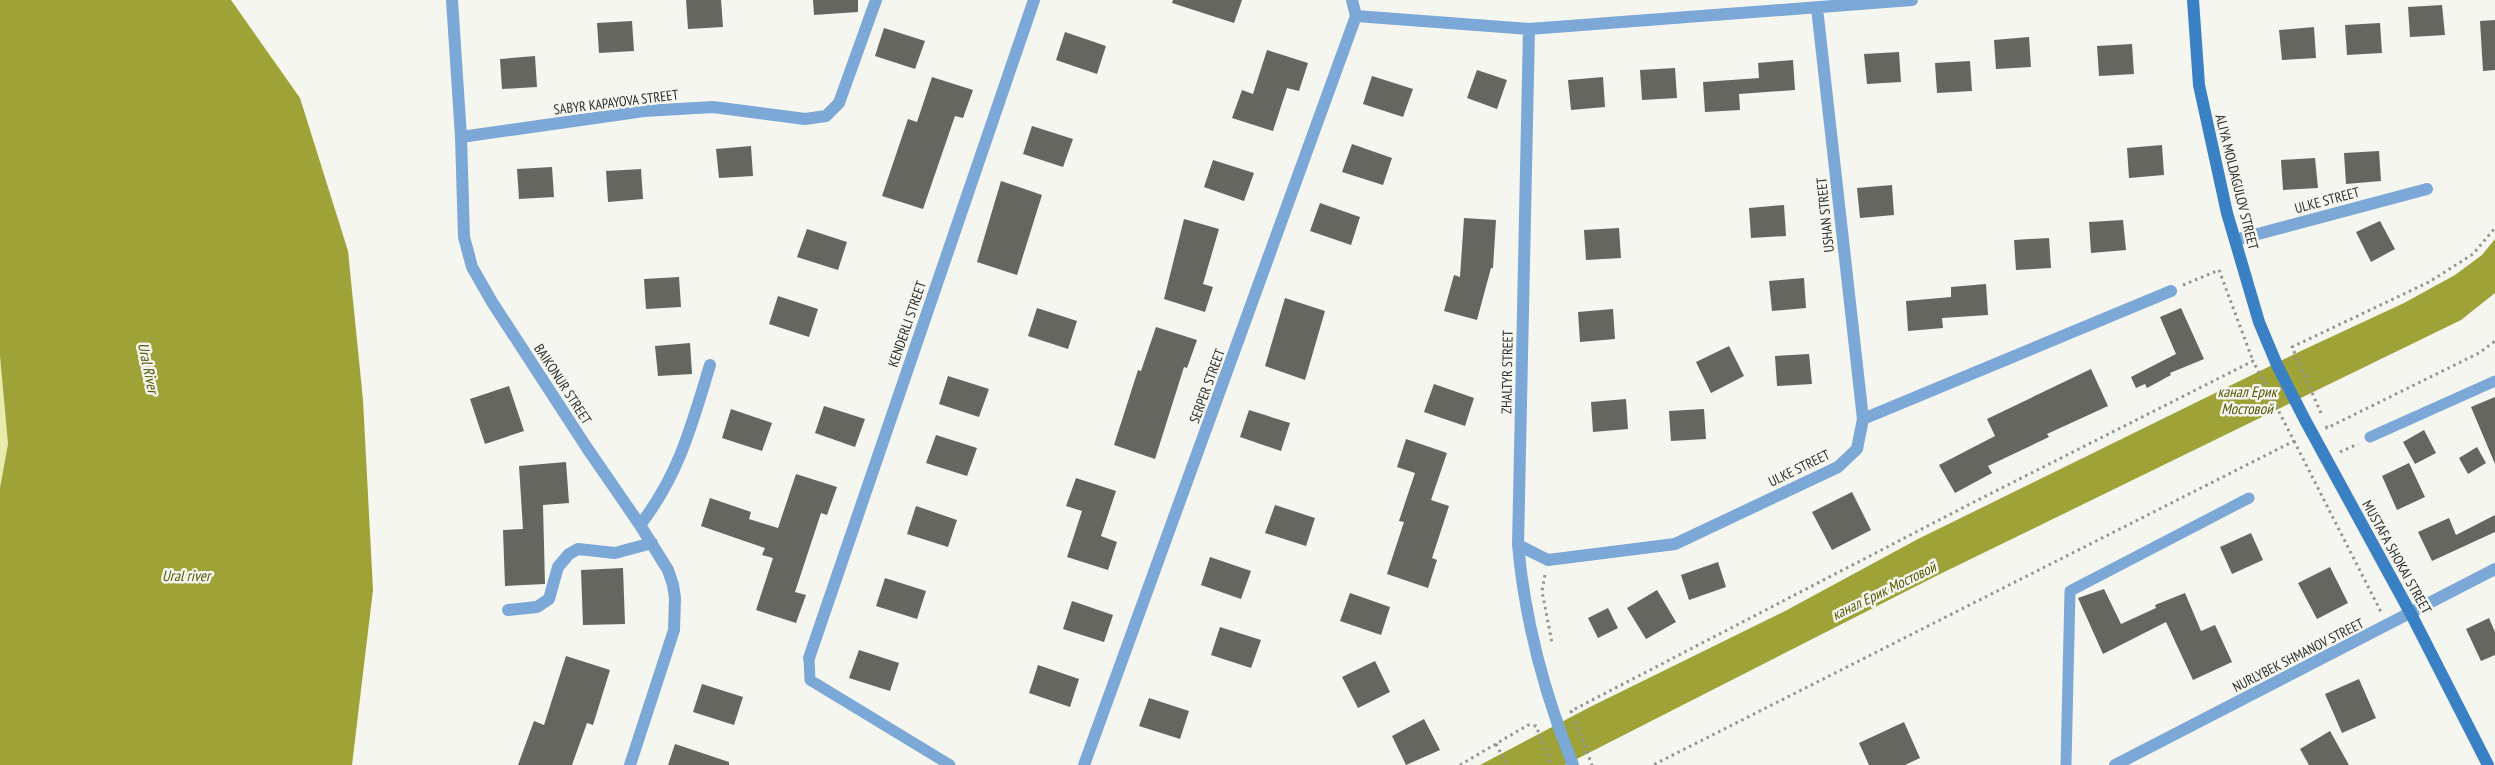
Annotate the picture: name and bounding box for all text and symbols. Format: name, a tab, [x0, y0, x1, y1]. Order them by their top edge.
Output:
street label: SABYR KAPAYOVA STREET	[553, 85, 680, 119]
street label: ALIYA MOLDAGULOV STREET	[2211, 112, 2263, 252]
street label: USHAN STREET	[1812, 176, 1838, 253]
street label: ULKE STREET	[2293, 183, 2362, 217]
street label: KENDERLI STREET	[884, 278, 930, 369]
street label: ZHALTYR STREET	[1497, 329, 1517, 414]
street label: BAIKONUR STREET	[530, 340, 596, 428]
water label: Ural River	[134, 341, 163, 397]
street label: SERPER STREET	[1185, 346, 1229, 426]
water label: канал Ерик Мостовой	[2218, 382, 2279, 418]
street label: ULKE STREET	[1765, 445, 1833, 491]
street label: MUSTAFA SHOKAI STREET	[2358, 497, 2436, 618]
water label: канал Ерик Мостовой	[1829, 557, 1940, 624]
water label: Ural river	[162, 566, 212, 585]
street label: NURLYBEK SHMANOV STREET	[2229, 614, 2367, 696]

